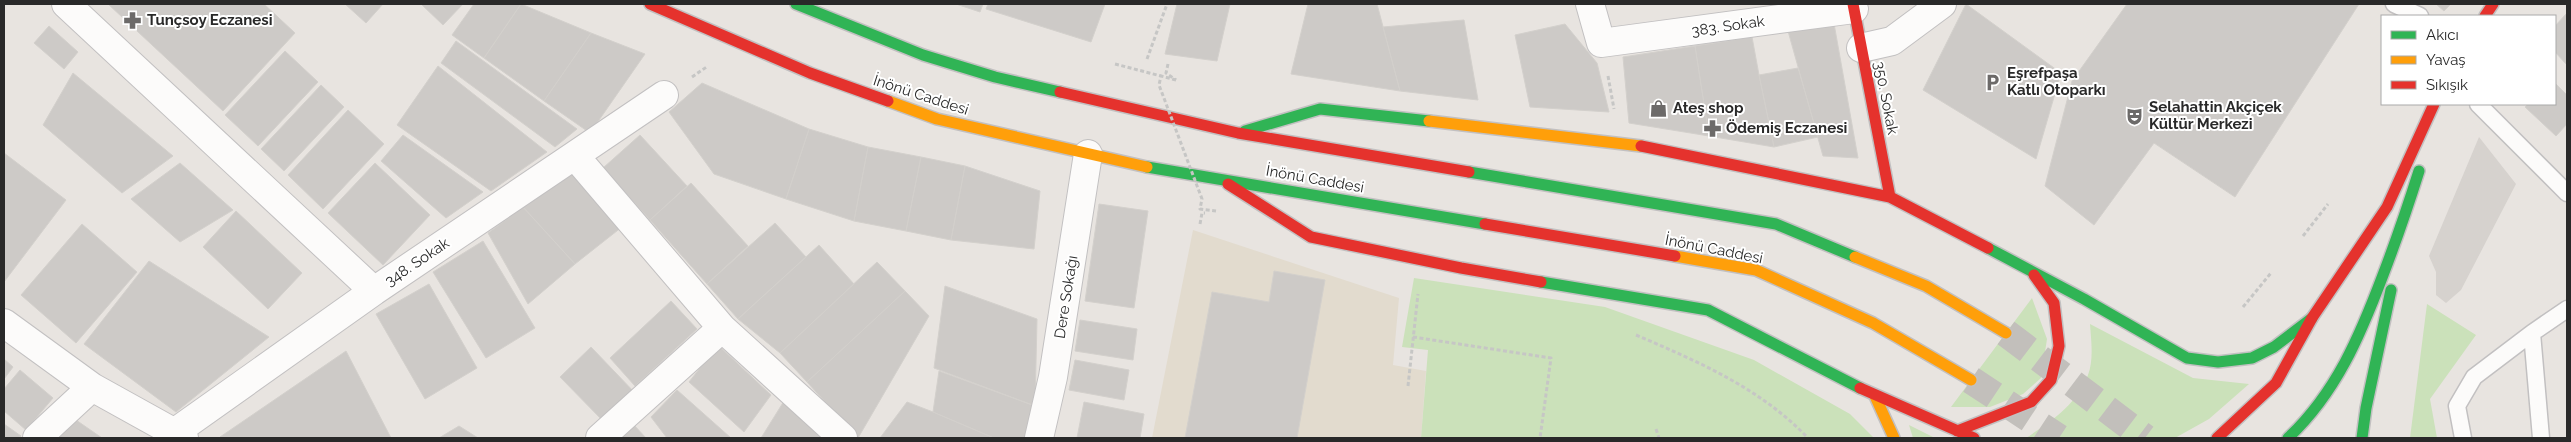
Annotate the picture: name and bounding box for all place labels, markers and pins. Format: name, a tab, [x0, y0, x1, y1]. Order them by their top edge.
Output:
pharmacy icon: Tunçsoy Eczanesi	[123, 10, 143, 30]
place label: Tunçsoy Eczanesi	[147, 11, 272, 29]
place label: Eşrefpaşa Katlı Otoparkı	[2007, 64, 2106, 99]
parking icon: Eşrefpaşa Katlı Otoparkı	[1983, 72, 2003, 92]
shop icon: Ateş shop	[1649, 98, 1669, 118]
place label: Selahattin Akçiçek Kültür Merkezi	[2149, 98, 2282, 133]
place label: Ateş shop	[1673, 99, 1744, 117]
theatre icon: Selahattin Akçiçek Kültür Merkezi	[2125, 106, 2145, 126]
pharmacy icon: Ödemiş Eczanesi	[1702, 118, 1722, 138]
place label: Ödemiş Eczanesi	[1726, 119, 1847, 137]

